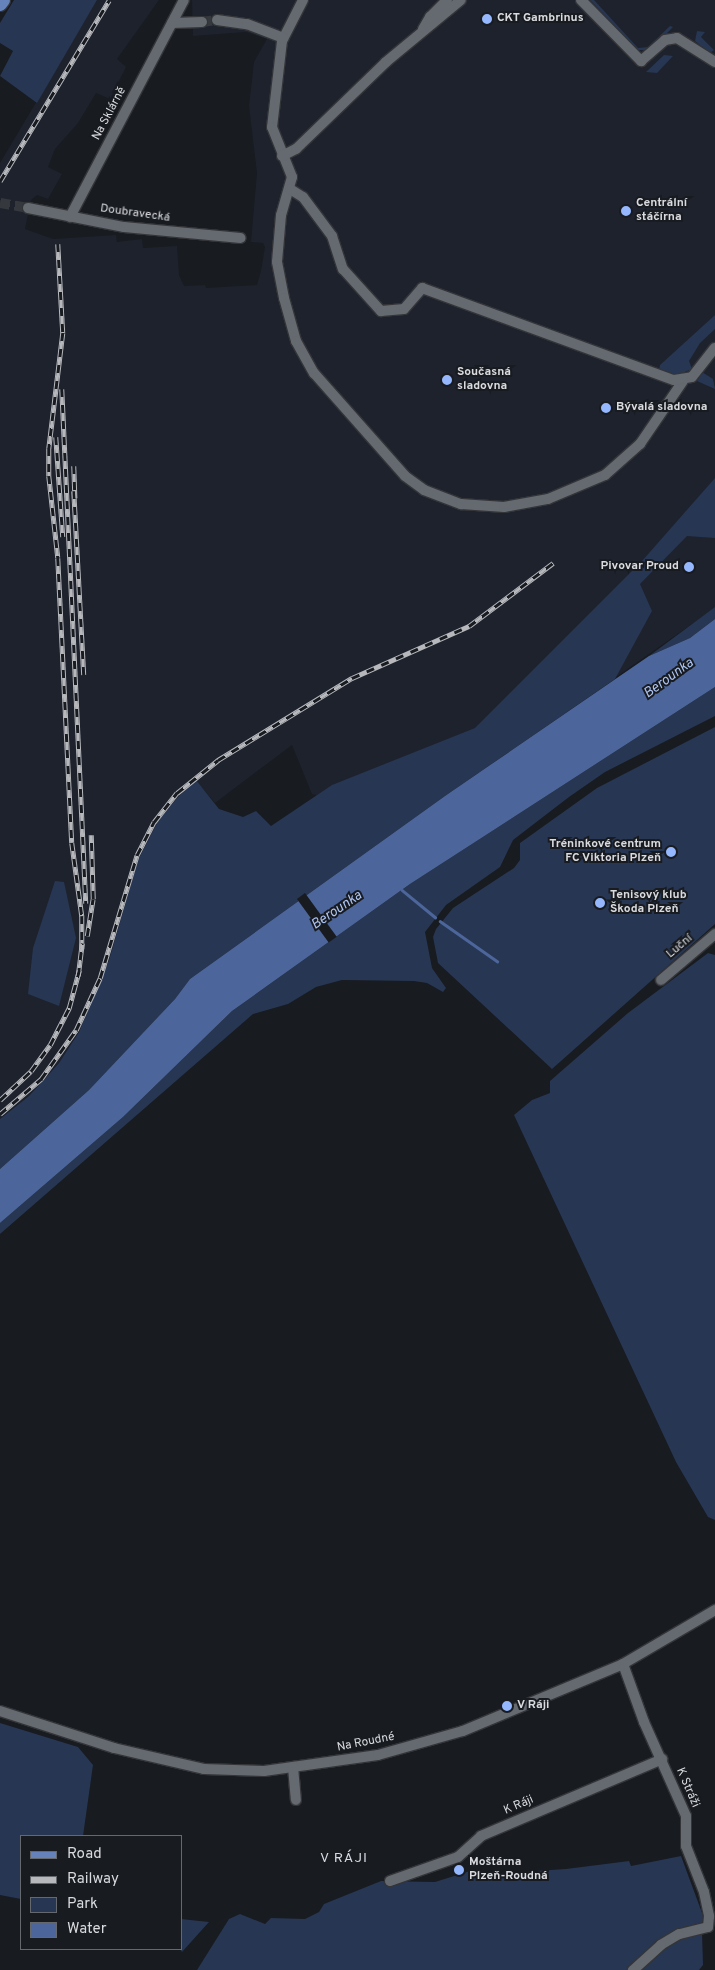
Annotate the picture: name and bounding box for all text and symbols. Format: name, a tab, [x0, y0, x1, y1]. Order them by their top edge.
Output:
place label: CKT Gambrinus	[497, 12, 584, 26]
marker: CKT Gambrinus	[481, 13, 493, 25]
street label: Na Sklárně	[90, 85, 130, 143]
place label: Centrální stáčírna	[636, 197, 687, 225]
street label: Doubravecká	[99, 202, 171, 226]
marker: Centrální stáčírna	[620, 205, 632, 217]
place label: Současná sladovna	[457, 366, 511, 394]
marker: Současná sladovna	[441, 374, 453, 386]
place label: Bývalá sladovna	[616, 401, 707, 415]
marker: Bývalá sladovna	[600, 402, 612, 414]
place label: Pivovar Proud	[601, 560, 679, 574]
marker: Pivovar Proud	[683, 561, 695, 573]
water label: Berounka	[641, 655, 697, 703]
place label: Tréninkové centrum FC Viktoria Plzeň	[549, 838, 661, 866]
marker: Tréninkové centrum FC Viktoria Plzeň	[665, 846, 677, 858]
water label: Berounka	[308, 888, 366, 934]
place label: Tenisový klub Škoda Plzeň	[610, 889, 687, 917]
marker: Tenisový klub Škoda Plzeň	[594, 897, 606, 909]
street label: Luční	[664, 932, 696, 962]
place label: V Ráji	[517, 1699, 550, 1713]
marker: V Ráji	[501, 1700, 513, 1712]
street label: Na Roudné	[336, 1730, 396, 1756]
street label: K Stráži	[672, 1766, 702, 1810]
street label: K Ráji	[502, 1793, 536, 1819]
legend	[20, 1835, 182, 1950]
text: Road	[67, 1845, 102, 1864]
district label: V RÁJI	[319, 1851, 369, 1867]
place label: Moštárna Plzeň-Roudná	[469, 1856, 548, 1884]
marker: Moštárna Plzeň-Roudná	[453, 1864, 465, 1876]
text: Railway	[67, 1870, 119, 1889]
text: Park	[67, 1895, 98, 1914]
text: Water	[67, 1920, 106, 1939]

